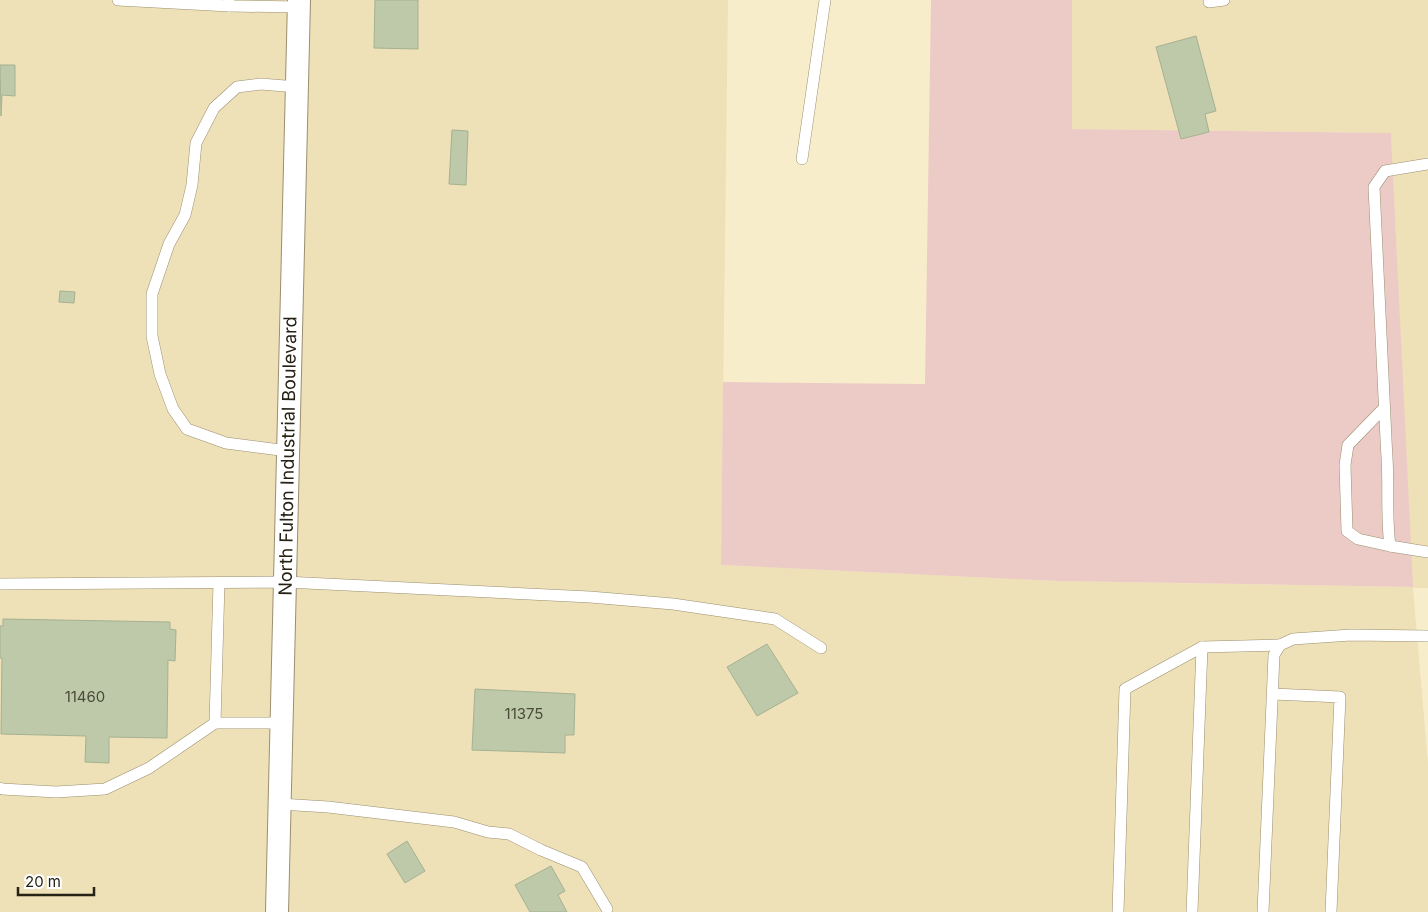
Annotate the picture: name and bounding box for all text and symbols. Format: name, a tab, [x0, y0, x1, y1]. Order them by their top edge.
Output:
street label: North Fulton Industrial Boulevard	[275, 316, 300, 596]
house number: 11460	[65, 687, 105, 706]
house number: 11375	[505, 704, 543, 723]
scale bar	[18, 864, 94, 896]
text: 20 m	[25, 872, 61, 891]

